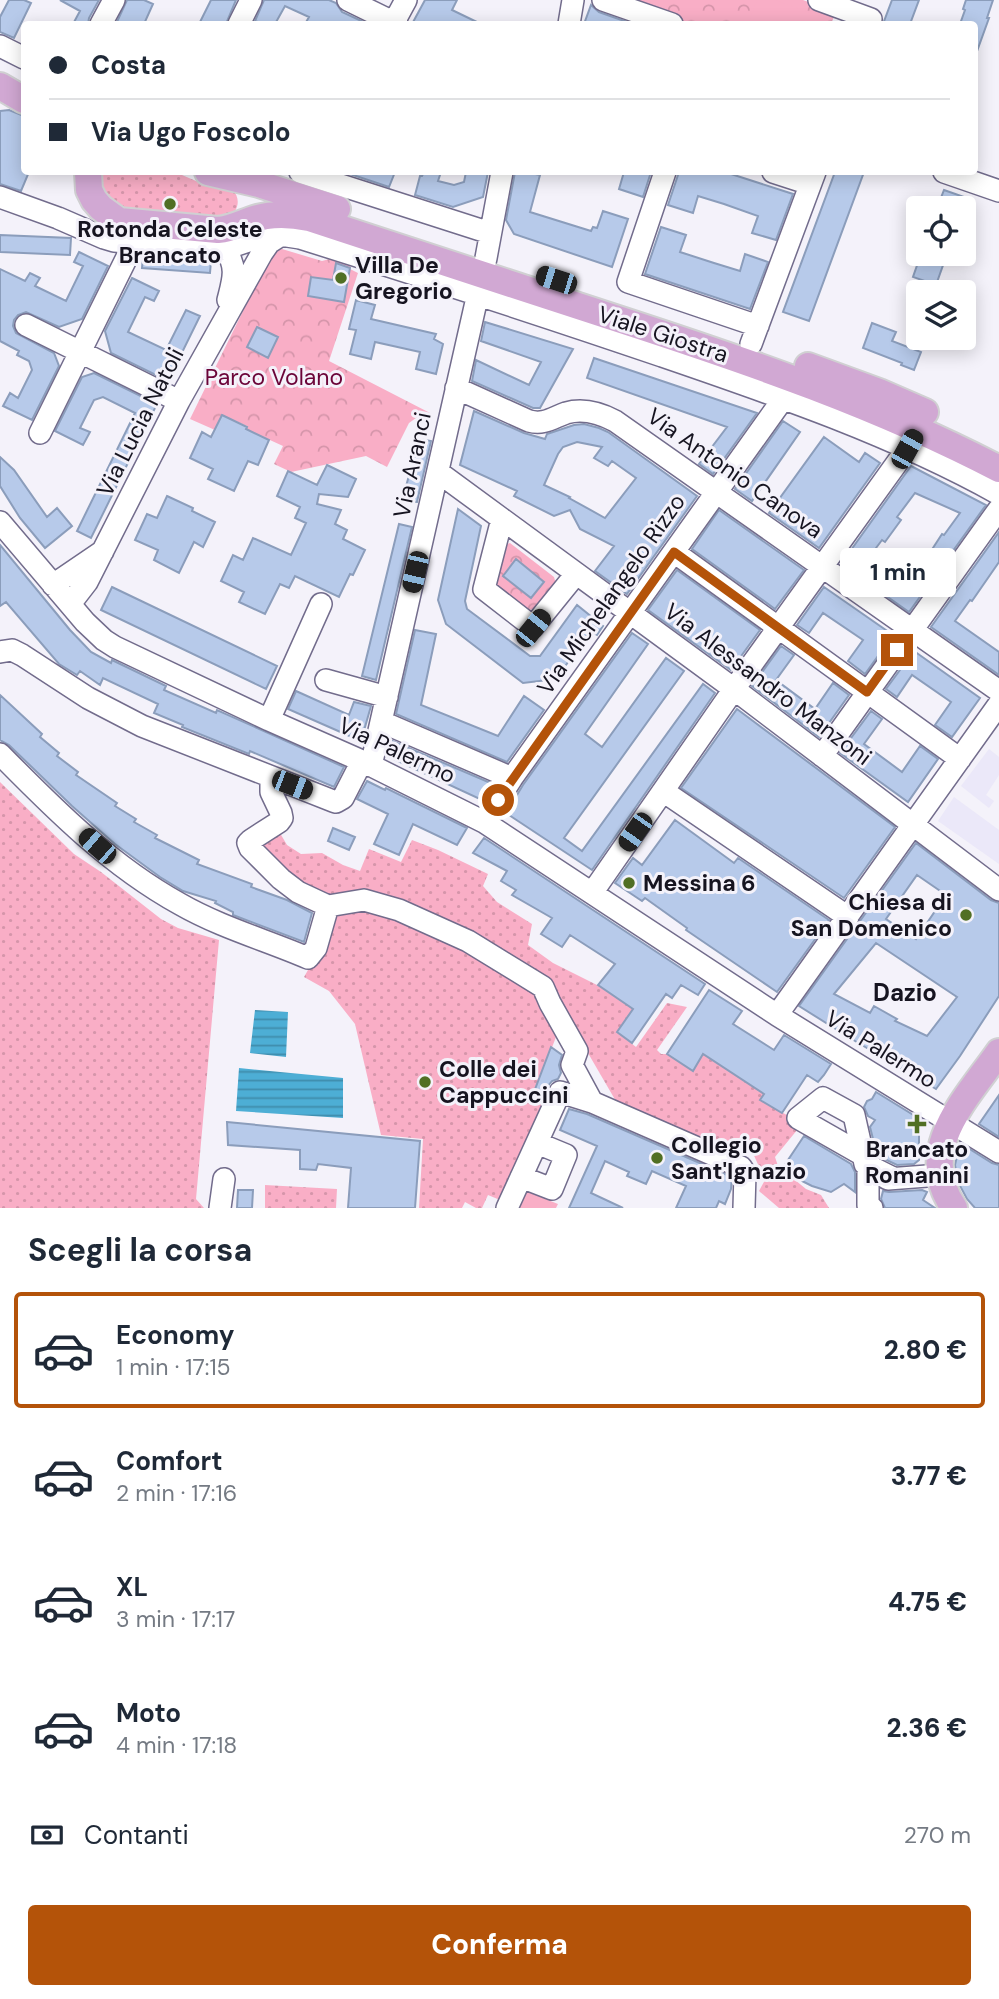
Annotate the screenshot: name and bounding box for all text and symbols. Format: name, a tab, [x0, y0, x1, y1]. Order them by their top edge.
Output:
text: Costa	[91, 48, 166, 82]
text: Via Ugo Foscolo	[91, 115, 291, 149]
marker: Rotonda Celeste Brancato	[162, 196, 178, 212]
map controls	[906, 196, 976, 350]
button: locate	[906, 196, 976, 266]
place label: Rotonda Celeste Brancato	[77, 214, 263, 270]
place label: Villa De Gregorio	[355, 250, 453, 306]
car	[533, 264, 580, 296]
marker: Villa De Gregorio	[333, 270, 349, 286]
button: layers	[906, 280, 976, 350]
street label: Viale Giostra	[594, 299, 732, 369]
street label: Via Lucia Natoli	[90, 342, 190, 502]
park label: Parco Volano	[205, 362, 343, 392]
street label: Via Antonio Canova	[641, 401, 829, 545]
street label: Via Aranci	[386, 409, 438, 521]
car	[888, 426, 927, 472]
street label: Via Michelangelo Rizzo	[530, 488, 692, 700]
callout: 1 min	[839, 548, 955, 598]
car	[401, 549, 430, 595]
text: 1 min	[870, 557, 926, 587]
street label: Via Alessandro Manzoni	[658, 596, 878, 772]
car	[512, 605, 555, 651]
route end	[881, 634, 913, 666]
street label: Via Palermo	[334, 710, 460, 790]
car	[269, 768, 316, 802]
route start	[482, 784, 514, 816]
car	[615, 809, 656, 855]
car	[75, 824, 120, 868]
place label: Messina 6	[643, 868, 756, 898]
marker: Messina 6	[621, 875, 637, 891]
place label: Chiesa di San Domenico	[791, 887, 952, 943]
marker: Chiesa di San Domenico	[958, 907, 974, 923]
district label: Dazio	[873, 977, 937, 1008]
street label: Via Palermo	[820, 1003, 942, 1095]
place label: Colle dei Cappuccini	[439, 1054, 568, 1110]
marker: Colle dei Cappuccini	[417, 1074, 433, 1090]
marker: Brancato Romanini	[909, 1116, 925, 1132]
place label: Collegio Sant'Ignazio	[671, 1130, 806, 1186]
place label: Brancato Romanini	[865, 1134, 969, 1190]
marker: Collegio Sant'Ignazio	[649, 1150, 665, 1166]
text: Scegli la corsa	[28, 1229, 252, 1271]
text: Economy	[116, 1318, 234, 1352]
icon: car	[32, 1319, 95, 1382]
text: 2.80 €	[884, 1333, 967, 1367]
text: 1 min · 17:15	[116, 1352, 231, 1382]
text: Comfort	[116, 1444, 222, 1478]
icon: car	[32, 1445, 95, 1508]
text: 3.77 €	[891, 1459, 967, 1493]
text: 2 min · 17:16	[116, 1478, 237, 1508]
text: XL	[116, 1570, 148, 1604]
icon: car	[32, 1571, 95, 1634]
text: 4.75 €	[888, 1585, 967, 1619]
text: 3 min · 17:17	[116, 1604, 235, 1634]
text: Moto	[116, 1696, 181, 1730]
icon: car	[32, 1697, 95, 1760]
text: 2.36 €	[886, 1711, 967, 1745]
text: 4 min · 17:18	[116, 1730, 237, 1760]
icon: cash	[28, 1816, 66, 1854]
text: Contanti	[84, 1818, 189, 1852]
text: 270 m	[904, 1820, 971, 1850]
button: Conferma	[28, 1905, 971, 1985]

